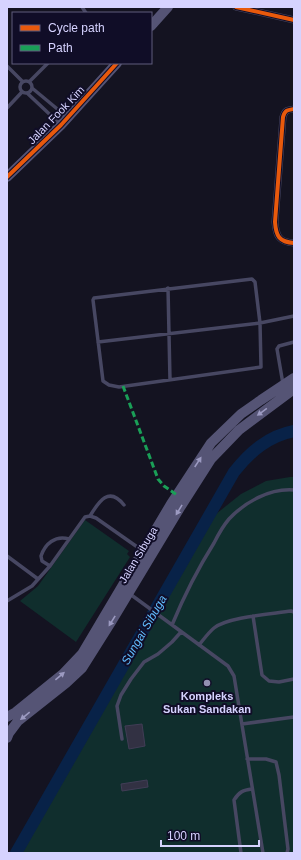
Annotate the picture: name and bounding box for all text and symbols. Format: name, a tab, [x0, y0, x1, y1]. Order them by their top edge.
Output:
legend	[12, 12, 152, 64]
text: Cycle path	[48, 21, 105, 35]
text: Path	[48, 41, 73, 55]
street label: Jalan Fook Kim	[25, 84, 87, 146]
one-way arrow	[257, 408, 268, 416]
one-way arrow	[194, 456, 202, 467]
one-way arrow	[175, 504, 182, 516]
street label: Jalan Sibuga	[116, 524, 160, 585]
water label: Sungai Sibuga	[118, 592, 170, 667]
one-way arrow	[108, 615, 115, 627]
one-way arrow	[54, 672, 65, 681]
marker: Kompleks Sukan Sandakan	[202, 678, 212, 688]
place label: Kompleks Sukan Sandakan	[163, 690, 251, 715]
one-way arrow	[19, 711, 30, 720]
scale bar	[161, 822, 259, 848]
text: 100 m	[167, 829, 200, 843]

